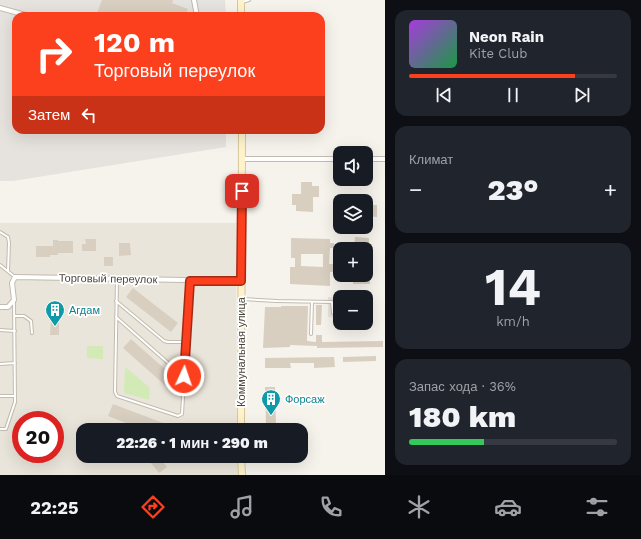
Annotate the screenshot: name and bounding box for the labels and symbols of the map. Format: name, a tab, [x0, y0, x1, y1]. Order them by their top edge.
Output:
pin	[225, 174, 259, 208]
street label: Торговый переулок	[59, 272, 158, 286]
street label: Коммунальная улица	[235, 296, 248, 407]
building icon: Агдам	[44, 299, 66, 327]
place label: Агдам	[69, 304, 100, 317]
position arrow	[163, 355, 205, 397]
building icon: Форсаж	[260, 388, 282, 416]
place label: Форсаж	[285, 393, 325, 406]
speed limit sign: 20	[12, 411, 64, 463]

